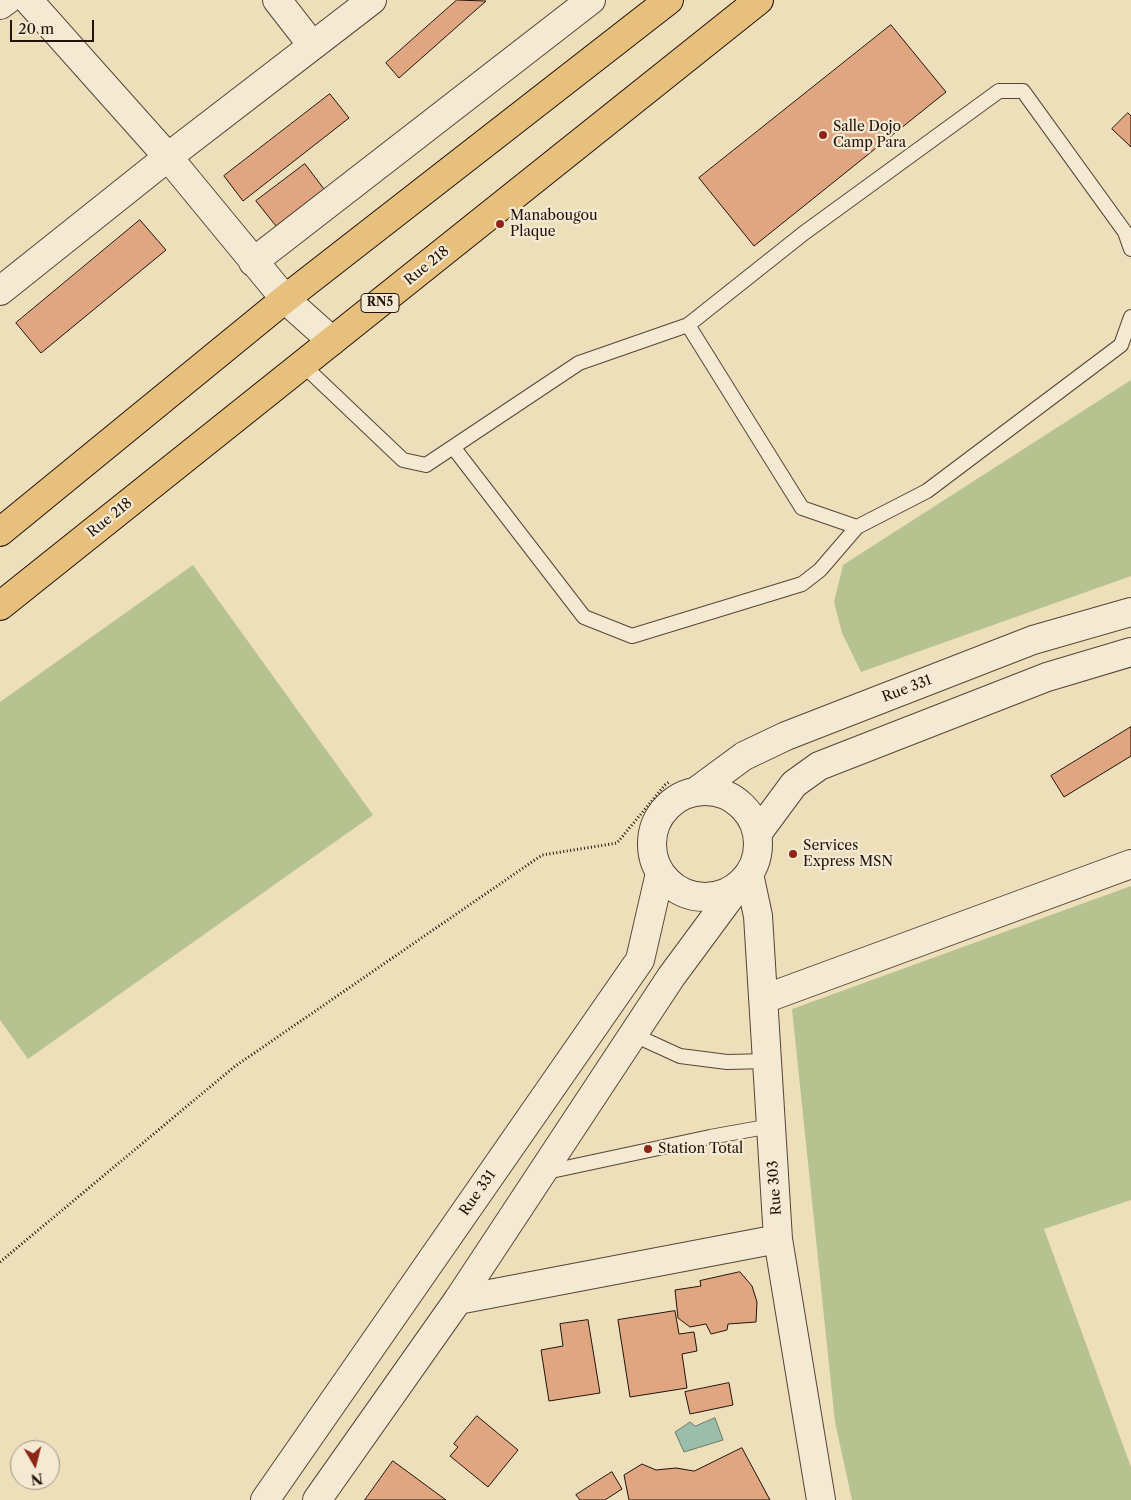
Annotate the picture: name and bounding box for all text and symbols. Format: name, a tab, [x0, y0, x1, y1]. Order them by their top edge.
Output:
scale bar	[12, 10, 96, 42]
text: 20 m	[18, 19, 54, 38]
place label: Salle Dojo Camp Para	[833, 119, 906, 152]
marker: Salle Dojo Camp Para	[817, 129, 829, 141]
place label: Manabougou Plaque	[510, 208, 598, 240]
marker: Manabougou Plaque	[494, 218, 506, 230]
street label: Rue 218	[401, 243, 453, 289]
road number: RN5	[361, 294, 399, 312]
street label: Rue 218	[84, 495, 136, 541]
street label: Rue 331	[880, 672, 934, 706]
place label: Services Express MSN	[803, 838, 893, 870]
marker: Services Express MSN	[787, 848, 799, 860]
place label: Station Total	[658, 1141, 743, 1157]
marker: Station Total	[642, 1143, 654, 1155]
street label: Rue 303	[765, 1160, 785, 1216]
street label: Rue 331	[456, 1167, 500, 1219]
north arrow	[10, 1440, 60, 1490]
text: N	[30, 1469, 44, 1489]

